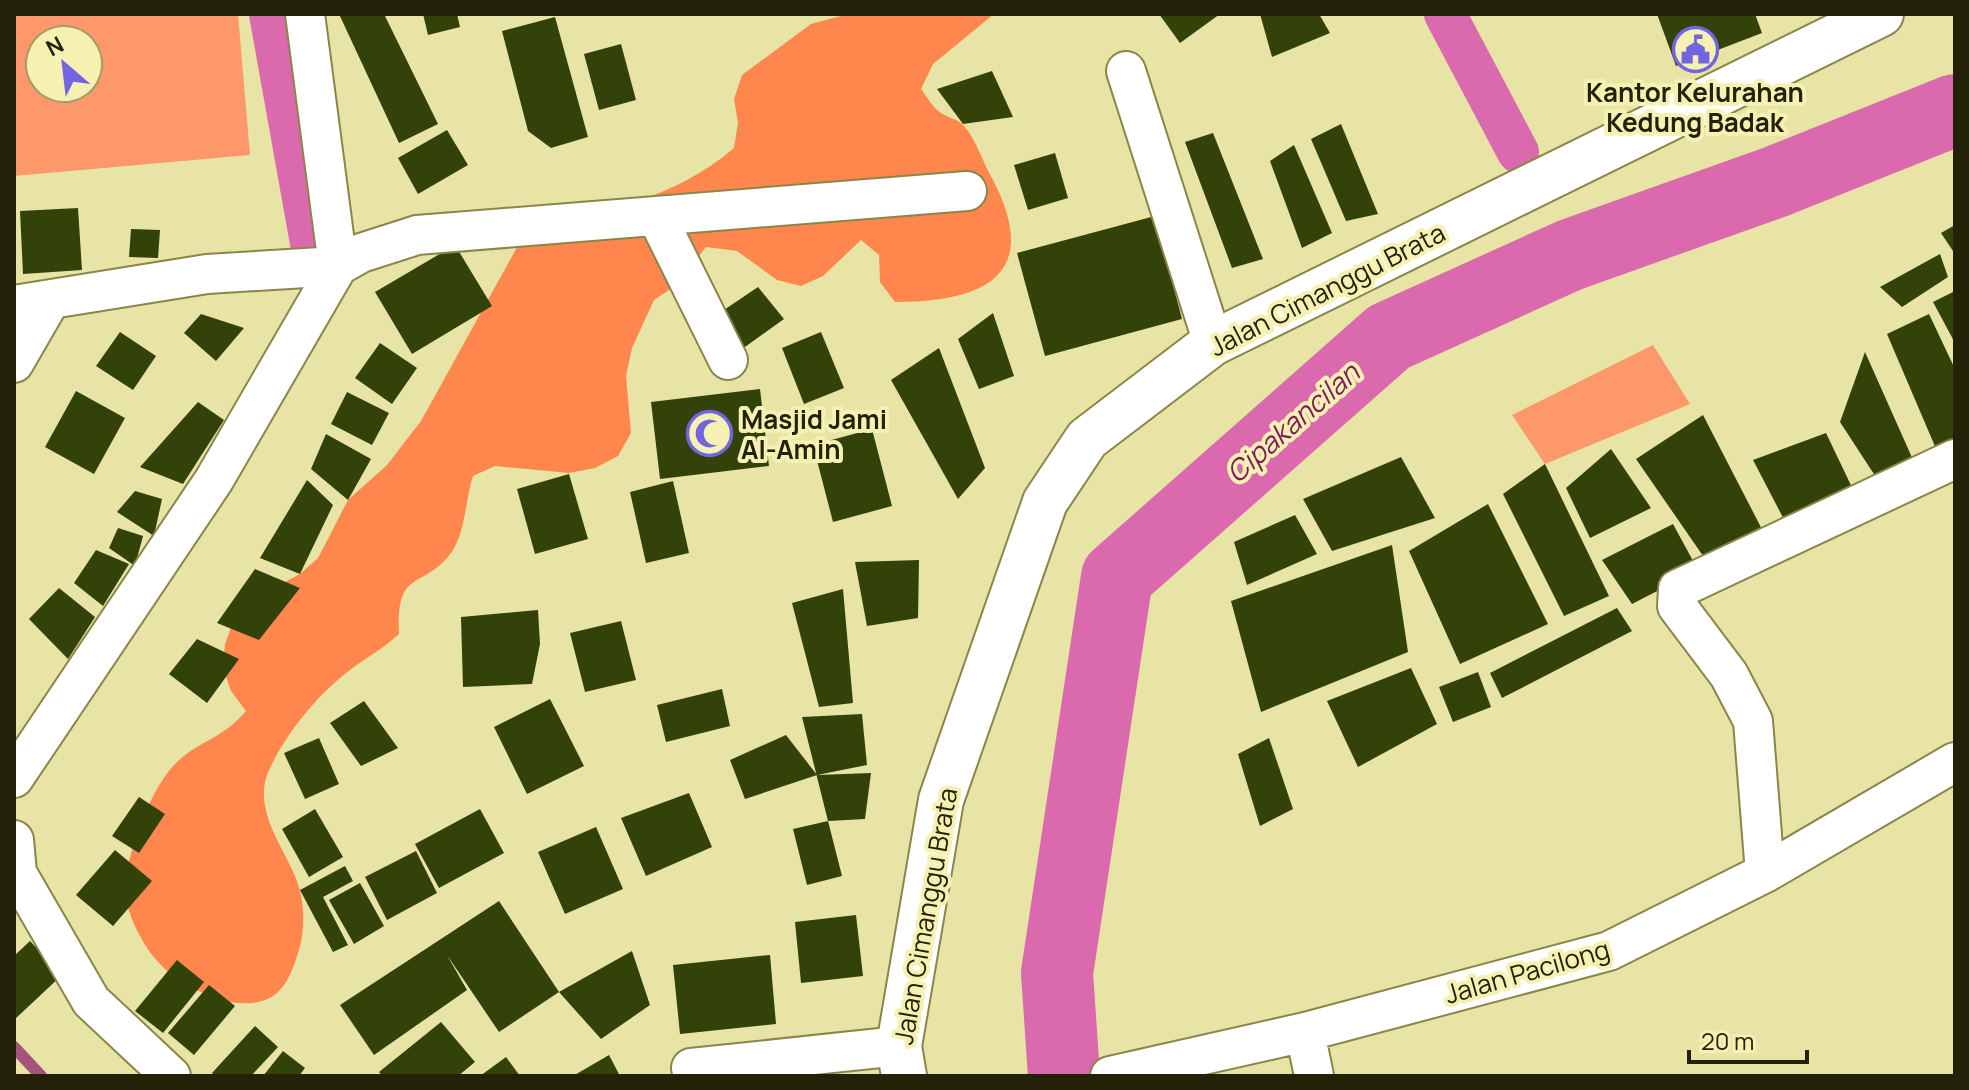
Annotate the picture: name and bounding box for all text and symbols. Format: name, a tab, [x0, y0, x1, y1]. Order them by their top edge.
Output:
north arrow	[24, 24, 104, 104]
public building icon: Kantor Kelurahan Kedung Badak	[1671, 25, 1719, 73]
text: N	[41, 29, 69, 63]
place label: Kantor Kelurahan Kedung Badak	[1586, 74, 1804, 140]
street label: Jalan Cimanggu Brata	[1203, 214, 1451, 364]
water label: Cipakancilan	[1217, 353, 1368, 490]
place label: Masjid Jami Al-Amin	[741, 401, 887, 467]
mosque icon: Masjid Jami Al-Amin	[686, 410, 734, 458]
street label: Jalan Cimanggu Brata	[885, 785, 965, 1047]
street label: Jalan Pacilong	[1441, 930, 1613, 1012]
scale bar	[1689, 1014, 1807, 1064]
text: 20 m	[1701, 1024, 1754, 1057]

